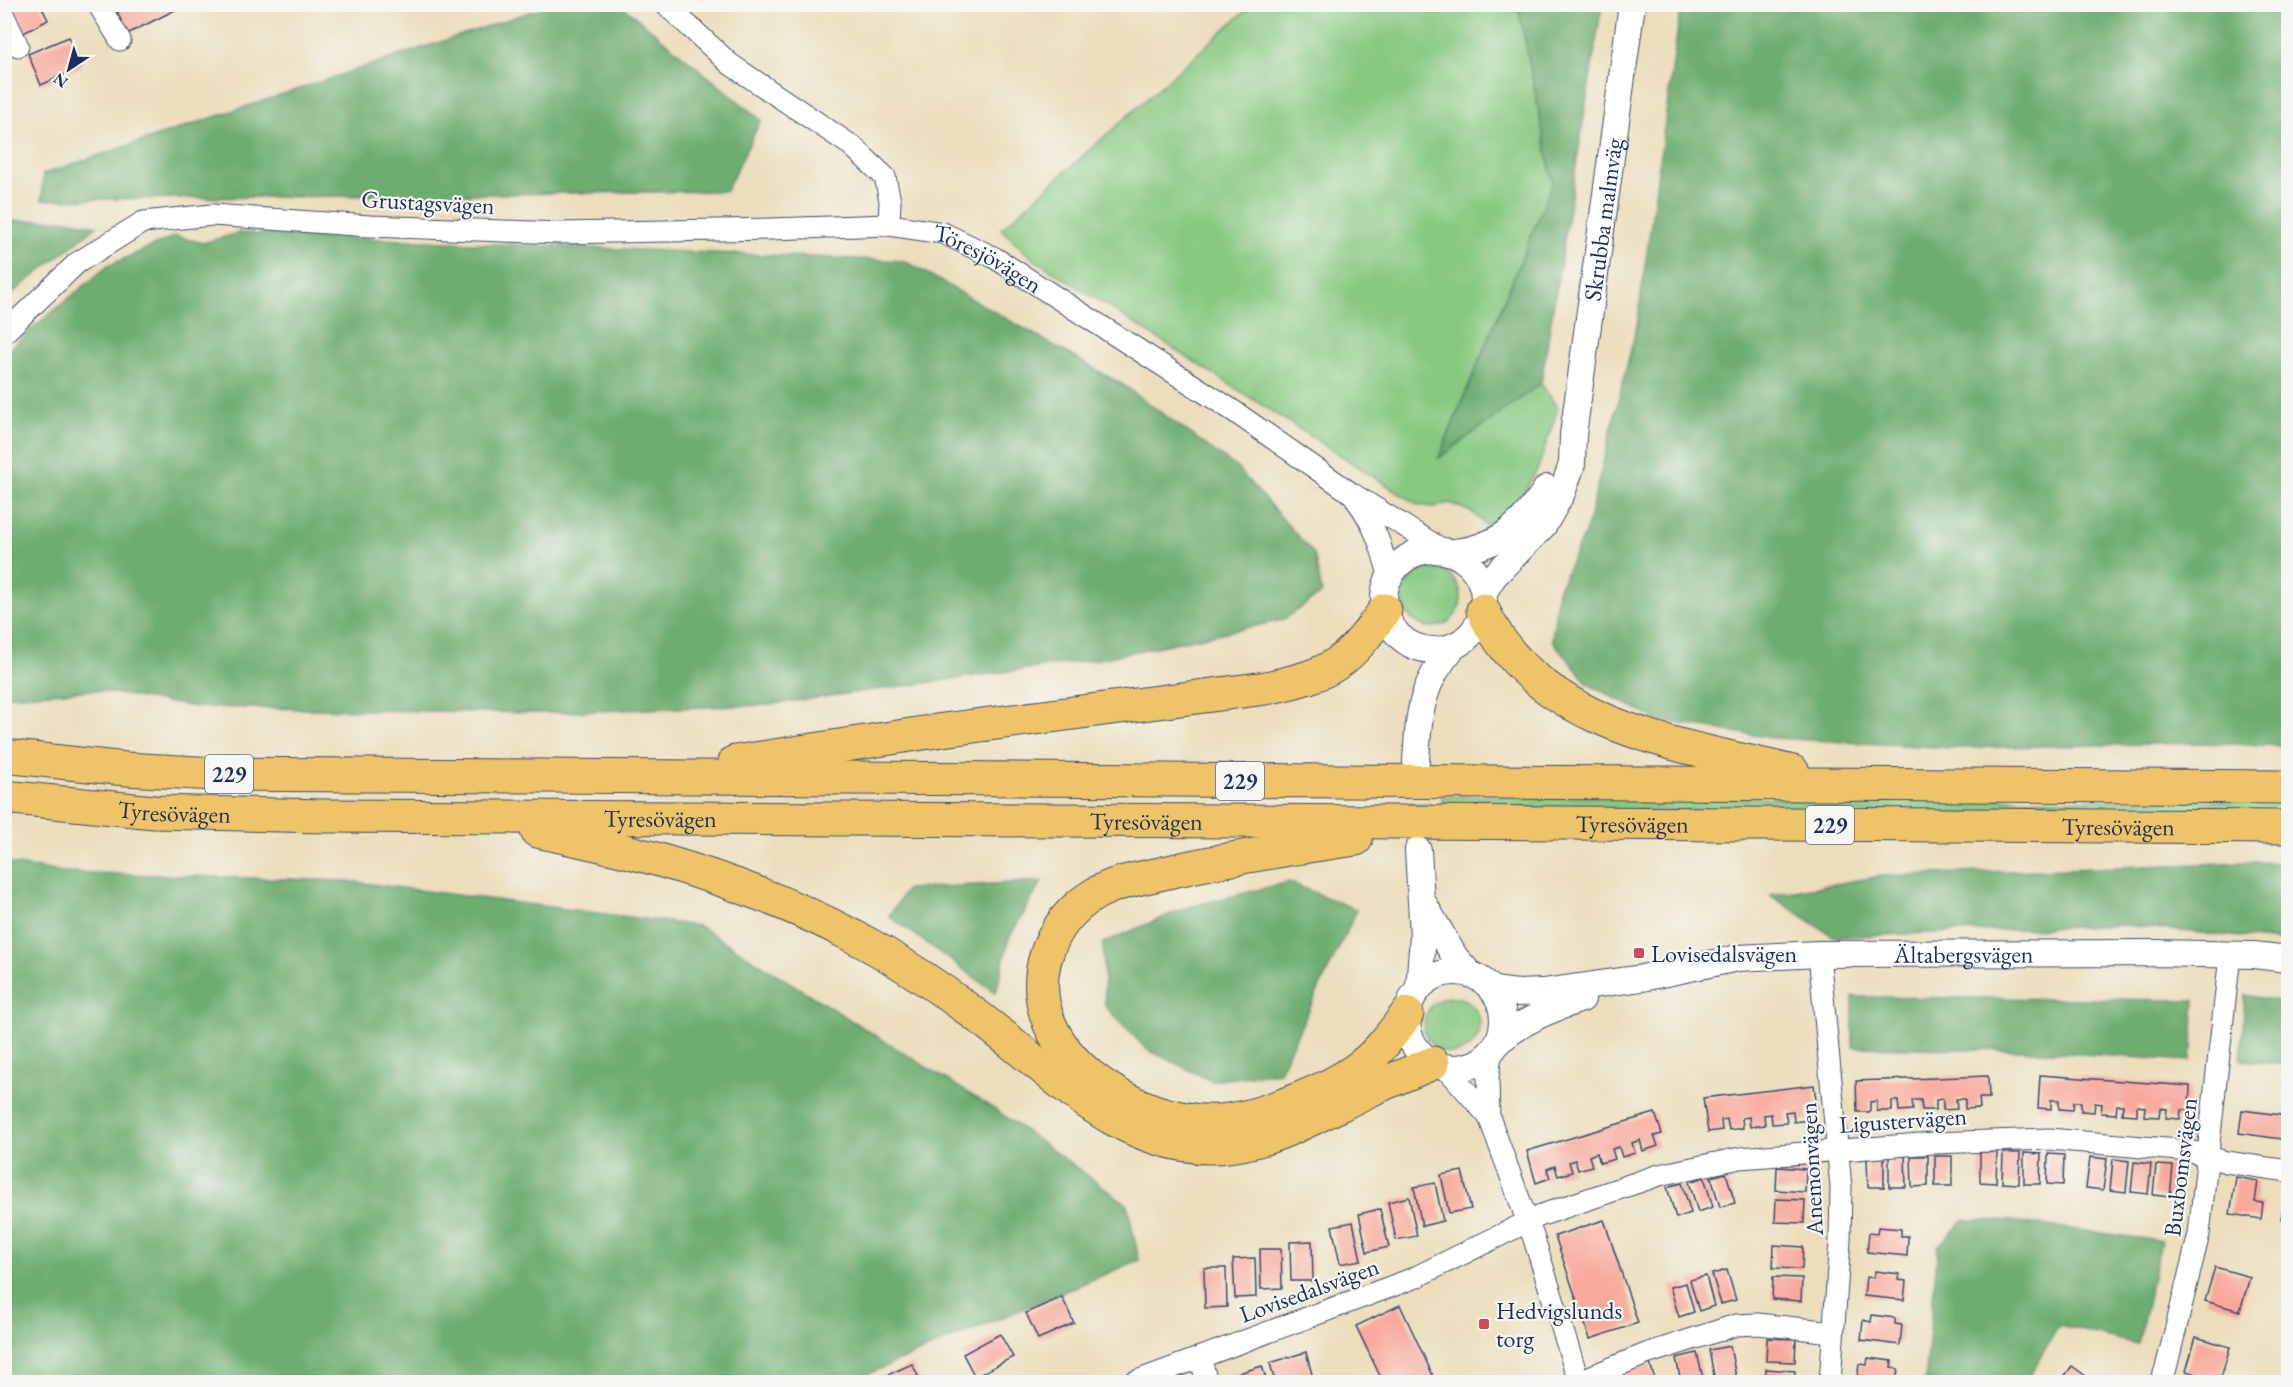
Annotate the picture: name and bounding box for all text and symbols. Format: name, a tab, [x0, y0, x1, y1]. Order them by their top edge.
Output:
north arrow	[39, 39, 99, 99]
text: N	[49, 68, 72, 93]
street label: Skrubba malmväg	[1576, 136, 1629, 303]
street label: Grustagsvägen	[361, 183, 496, 221]
street label: Töresjövägen	[932, 216, 1049, 300]
road number: 229	[205, 755, 253, 793]
road number: 229	[1216, 762, 1264, 800]
street label: Tyresövägen	[116, 793, 231, 829]
street label: Tyresövägen	[604, 802, 717, 834]
street label: Tyresövägen	[1090, 805, 1203, 836]
road number: 229	[1806, 806, 1854, 844]
street label: Tyresövägen	[1576, 808, 1689, 839]
street label: Tyresövägen	[2062, 810, 2175, 842]
place label: Lovisedalsvägen	[1651, 938, 1798, 969]
street label: Ältabergsvägen	[1893, 938, 2034, 969]
marker: Lovisedalsvägen	[1632, 946, 1646, 960]
street label: Buxbomsvägen	[2156, 1095, 2204, 1238]
street label: Ligustervägen	[1838, 1100, 1968, 1140]
street label: Anemonvägen	[1792, 1101, 1830, 1237]
street label: Lovisedalsvägen	[1235, 1250, 1383, 1330]
place label: Hedvigslunds torg	[1496, 1295, 1622, 1354]
marker: Hedvigslunds torg	[1477, 1317, 1491, 1331]

